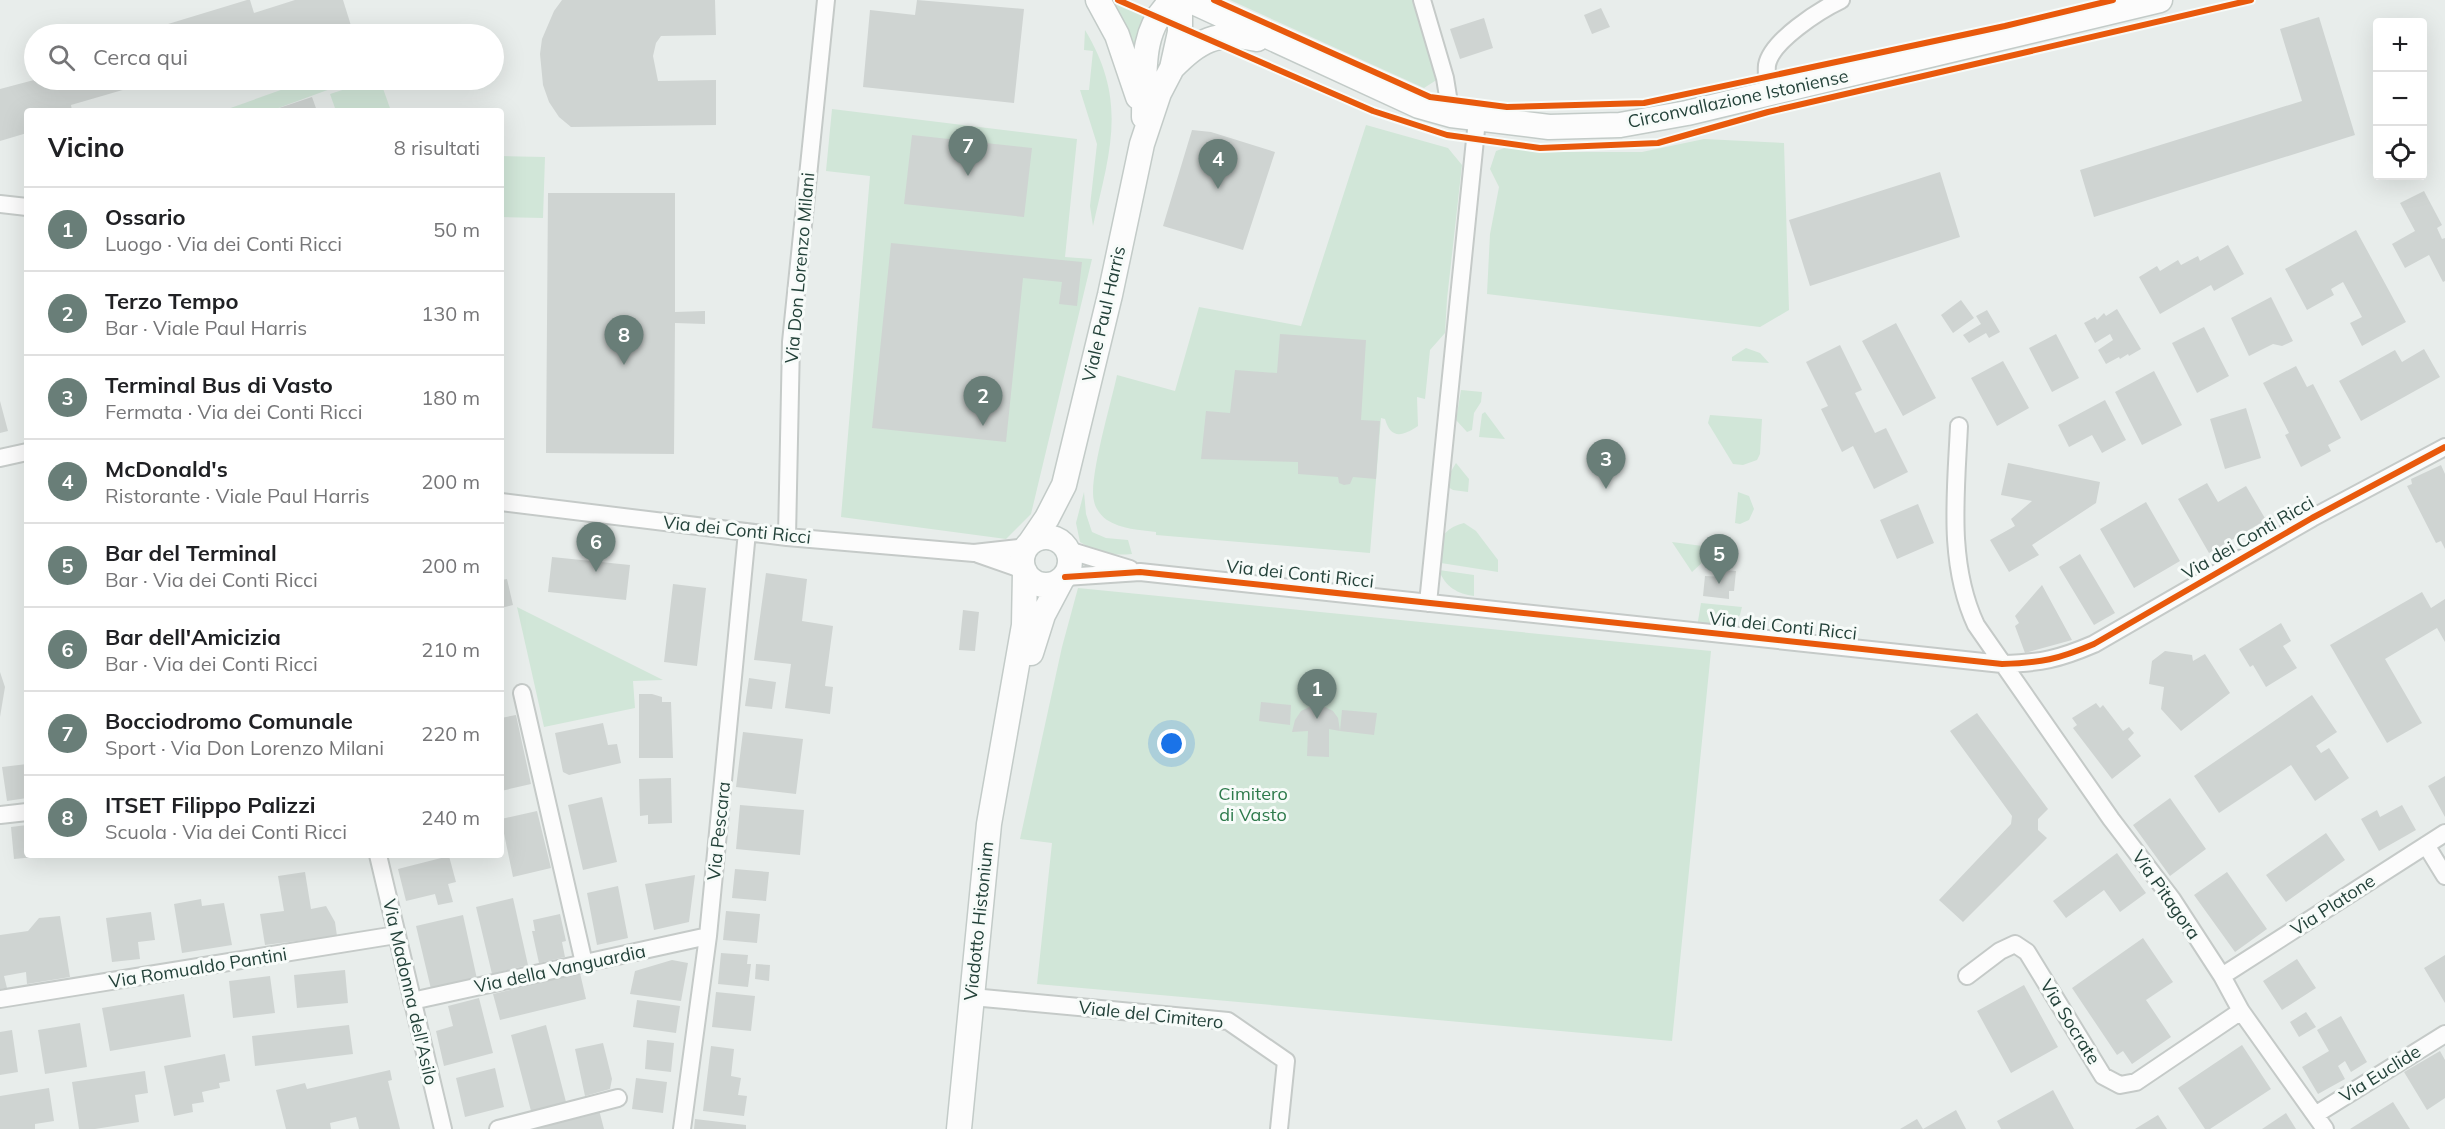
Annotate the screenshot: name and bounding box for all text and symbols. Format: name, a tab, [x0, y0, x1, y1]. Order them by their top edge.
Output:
map controls	[2373, 18, 2427, 180]
button: +	[2373, 18, 2427, 72]
search box	[24, 24, 504, 90]
icon: search	[45, 41, 78, 74]
text: Cerca qui	[93, 43, 188, 71]
street label: Circonvallazione Istoniense	[1626, 64, 1850, 133]
button: −	[2373, 72, 2427, 126]
pin: 7	[948, 126, 988, 176]
button: locate	[2373, 126, 2427, 180]
text: Vicino	[48, 131, 125, 164]
text: 8 risultati	[394, 135, 480, 160]
pin: 4	[1198, 140, 1238, 189]
street label: Via Don Lorenzo Milani	[780, 171, 819, 365]
text: Ossario	[105, 203, 185, 231]
text: 1	[62, 217, 74, 242]
text: 50 m	[433, 217, 480, 242]
text: Luogo · Via dei Conti Ricci	[105, 231, 342, 256]
street label: Viale Paul Harris	[1077, 244, 1130, 384]
text: Terzo Tempo	[105, 287, 239, 315]
text: 2	[62, 301, 74, 326]
text: 130 m	[421, 301, 480, 326]
text: Bar · Viale Paul Harris	[105, 315, 307, 340]
pin: 8	[604, 316, 644, 365]
text: Terminal Bus di Vasto	[105, 371, 333, 399]
pin: 2	[964, 376, 1002, 426]
text: 3	[62, 385, 74, 410]
text: 180 m	[421, 385, 480, 410]
text: Fermata · Via dei Conti Ricci	[105, 399, 362, 424]
pin: 3	[1586, 440, 1626, 489]
text: McDonald's	[105, 455, 228, 483]
text: 4	[62, 469, 74, 494]
text: 200 m	[421, 469, 480, 494]
text: Ristorante · Viale Paul Harris	[105, 483, 370, 508]
street label: Via dei Conti Ricci	[2178, 491, 2318, 585]
street label: Via dei Conti Ricci	[662, 510, 812, 549]
pin: 6	[576, 522, 616, 572]
pin: 5	[1700, 534, 1738, 584]
text: Bar del Terminal	[105, 539, 277, 567]
text: 5	[62, 553, 74, 578]
text: 200 m	[421, 553, 480, 578]
street label: Via dei Conti Ricci	[1225, 554, 1375, 593]
text: Bar · Via dei Conti Ricci	[105, 567, 318, 592]
street label: Via dei Conti Ricci	[1708, 606, 1858, 645]
text: Bar dell'Amicizia	[105, 623, 281, 651]
text: 6	[62, 637, 74, 662]
text: 210 m	[421, 637, 480, 662]
text: Bar · Via dei Conti Ricci	[105, 651, 318, 676]
pin: 1	[1298, 670, 1336, 719]
text: Bocciodromo Comunale	[105, 707, 353, 735]
text: 7	[62, 721, 74, 746]
text: 220 m	[421, 721, 480, 746]
your location	[1157, 729, 1186, 758]
text: Sport · Via Don Lorenzo Milani	[105, 735, 384, 760]
street label: Via Pescara	[702, 780, 735, 882]
park label: Cimitero di Vasto	[1218, 782, 1288, 826]
text: ITSET Filippo Palizzi	[105, 791, 315, 819]
text: 8	[62, 805, 74, 830]
text: 240 m	[421, 805, 480, 830]
text: Scuola · Via dei Conti Ricci	[105, 819, 347, 844]
street label: Viadotto Histonium	[959, 840, 998, 1002]
street label: Via Pitagora	[2127, 846, 2206, 944]
street label: Via Platone	[2286, 869, 2379, 940]
street label: Via Madonna dell'Asilo	[378, 897, 443, 1087]
street label: Via della Vanguardia	[472, 939, 648, 998]
street label: Via Romualdo Pantini	[107, 942, 289, 993]
street label: Via Socrate	[2035, 975, 2106, 1069]
street label: Viale del Cimitero	[1078, 995, 1225, 1034]
street label: Via Euclide	[2335, 1040, 2425, 1108]

